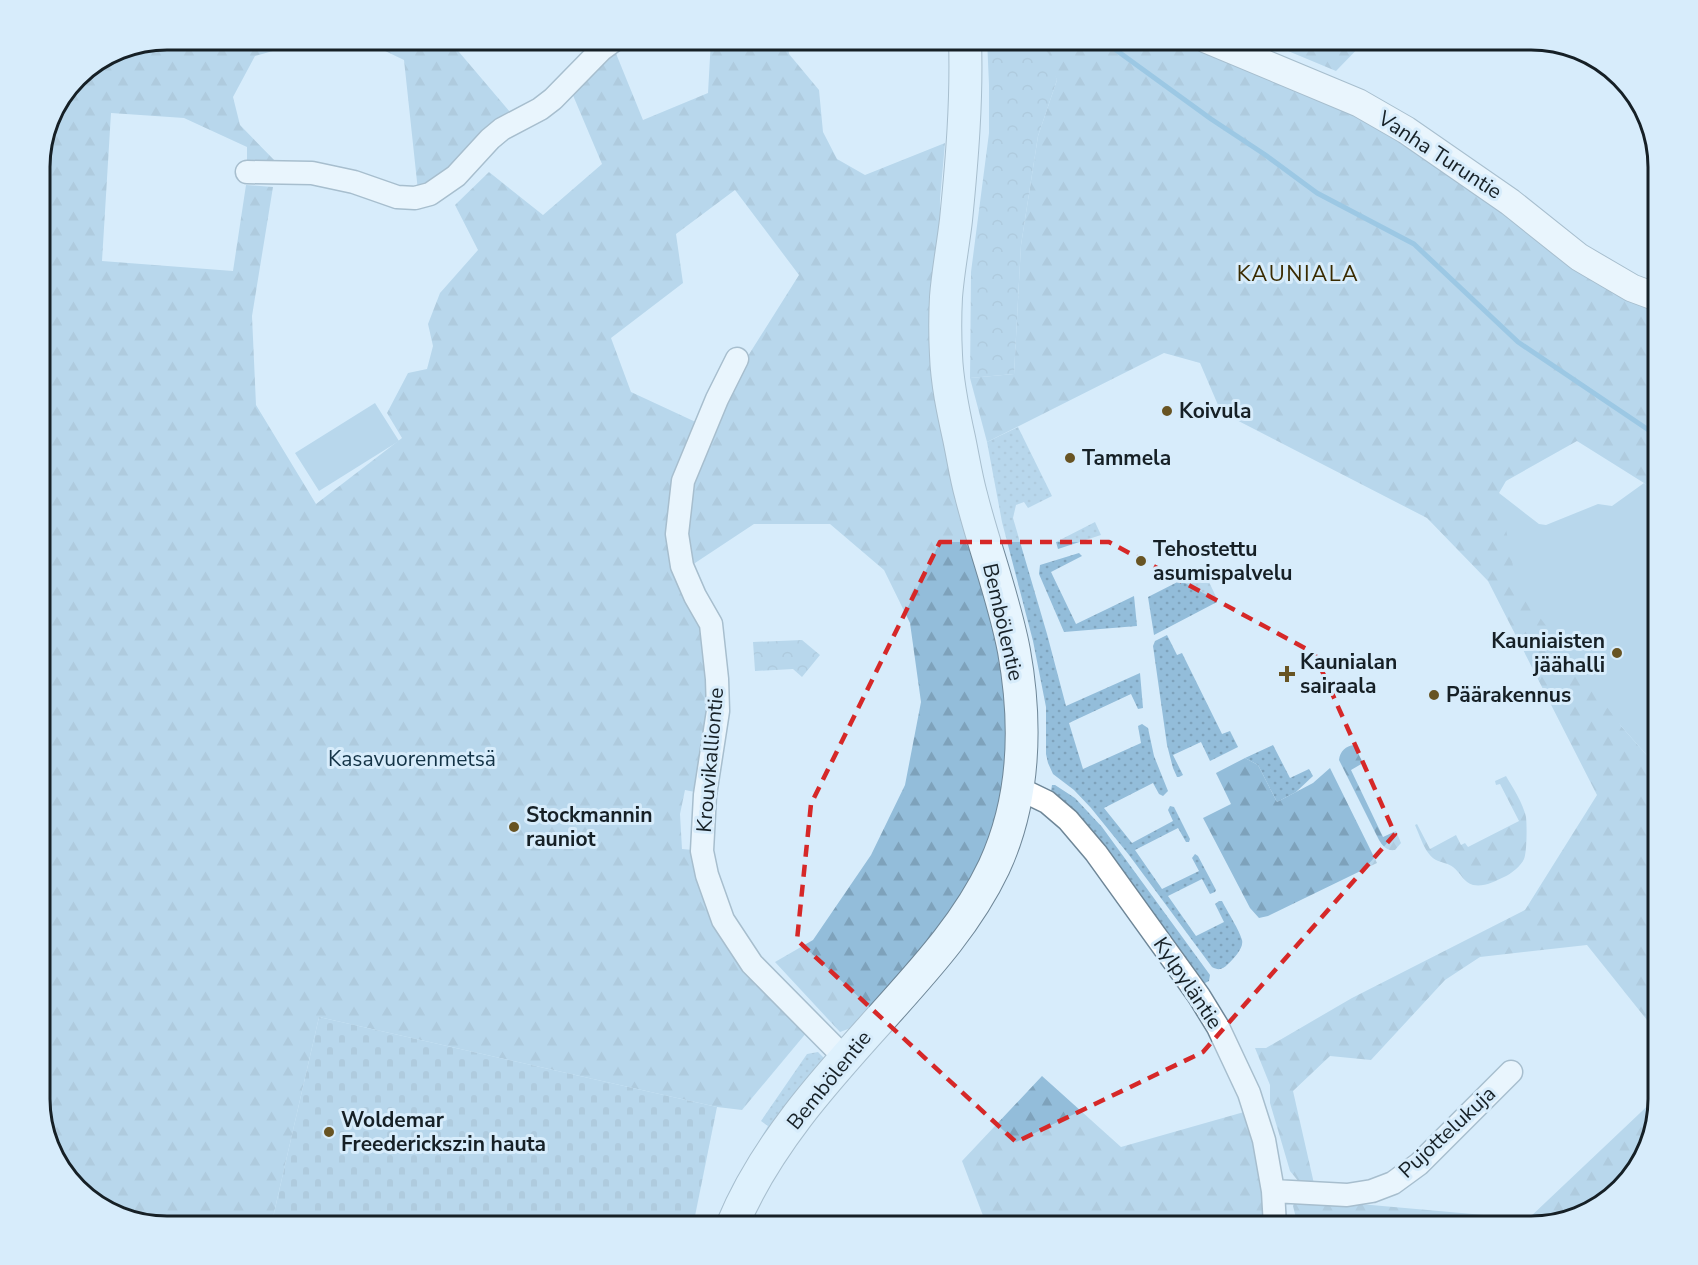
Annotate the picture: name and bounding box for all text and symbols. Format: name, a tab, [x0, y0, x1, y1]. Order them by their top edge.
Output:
street label: Vanha Turuntie	[1372, 104, 1507, 205]
district label: KAUNIALA	[1237, 259, 1359, 289]
place label: Koivula	[1179, 397, 1252, 425]
marker: Koivula	[1160, 404, 1174, 418]
place label: Tammela	[1082, 444, 1171, 472]
marker: Tammela	[1063, 451, 1077, 465]
place label: Tehostettu asumispalvelu	[1153, 535, 1293, 587]
marker: Tehostettu asumispalvelu	[1134, 554, 1148, 568]
street label: Bembölentie	[976, 560, 1030, 684]
place label: Kauniaisten jäähalli	[1491, 627, 1605, 679]
marker: Kauniaisten jäähalli	[1610, 646, 1624, 660]
place label: Kaunialan sairaala	[1300, 648, 1397, 700]
marker: Kaunialan sairaala	[1278, 665, 1296, 683]
place label: Päärakennus	[1446, 681, 1571, 709]
street label: Krouvikalliontie	[690, 686, 730, 834]
marker: Päärakennus	[1427, 688, 1441, 702]
park label: Kasavuorenmetsä	[328, 745, 496, 773]
place label: Stockmannin rauniot	[526, 801, 652, 853]
marker: Stockmannin rauniot	[507, 820, 521, 834]
street label: Kylpyläntie	[1147, 932, 1229, 1034]
street label: Bembölentie	[780, 1025, 878, 1135]
street label: Pujottelukuja	[1392, 1080, 1502, 1184]
place label: Woldemar Freedericksz:in hauta	[341, 1106, 546, 1158]
marker: Woldemar Freedericksz:in hauta	[322, 1125, 336, 1139]

